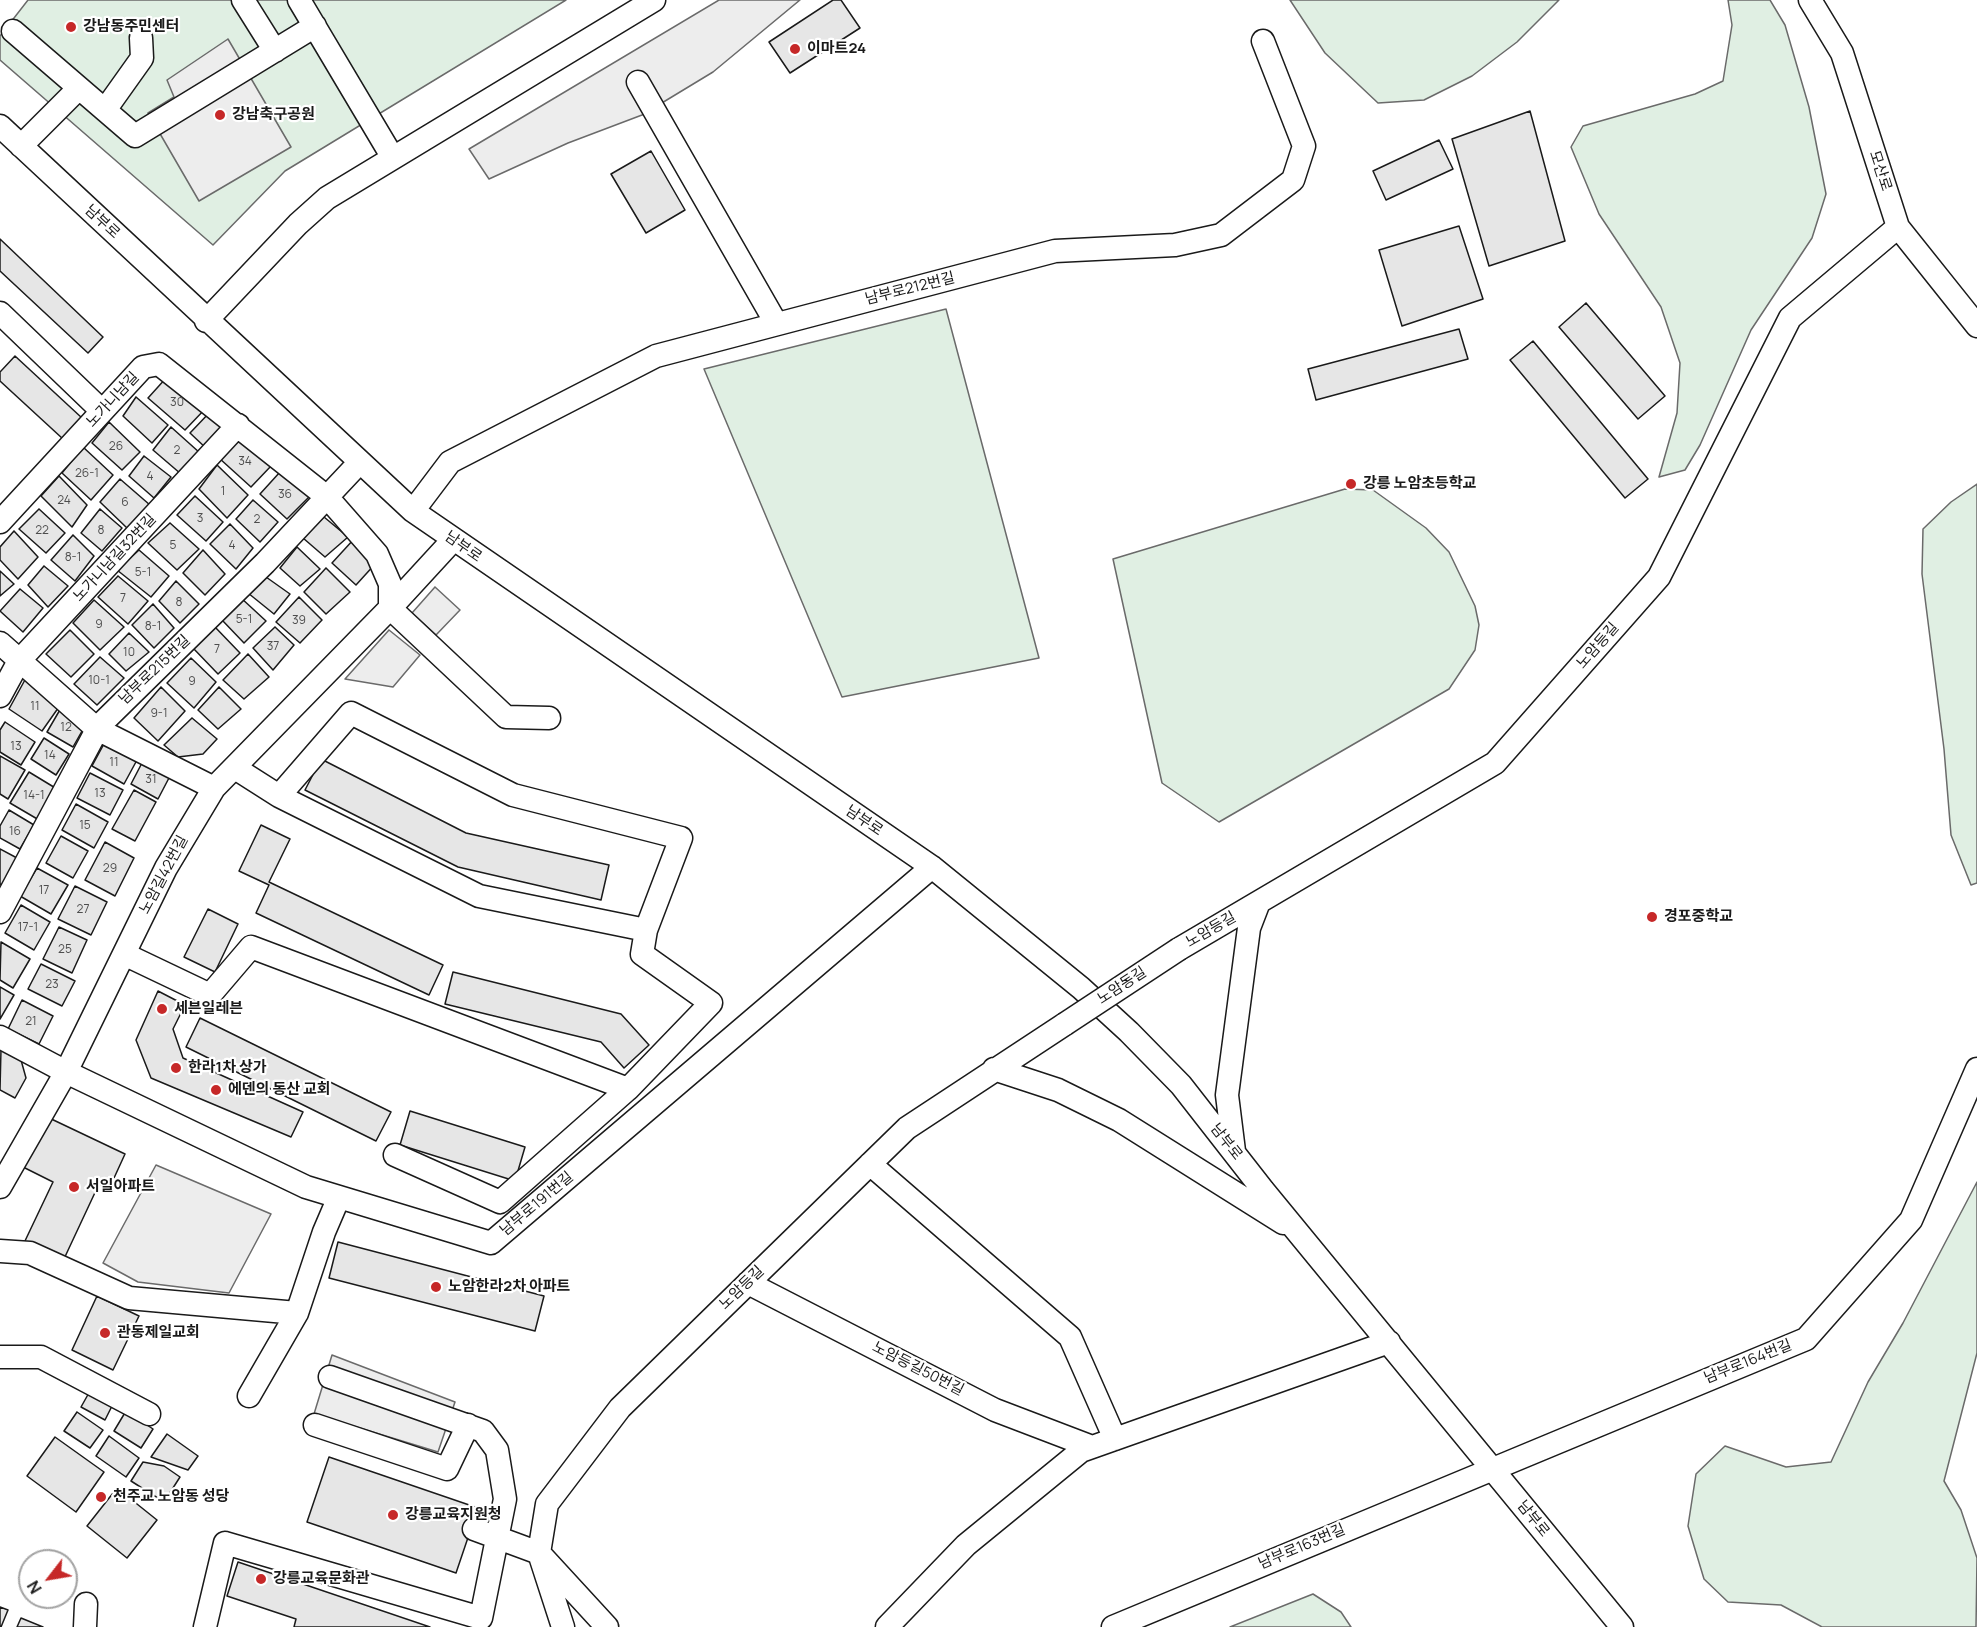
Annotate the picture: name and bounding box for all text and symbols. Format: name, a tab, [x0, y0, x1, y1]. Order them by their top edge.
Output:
place label: 강남동주민센터	[83, 18, 180, 36]
marker: 강남동주민센터	[64, 20, 78, 34]
place label: 이마트24	[807, 40, 866, 58]
marker: 이마트24	[788, 42, 802, 56]
place label: 강남축구공원	[232, 106, 315, 124]
marker: 강남축구공원	[213, 108, 227, 122]
street label: 모산로	[1865, 149, 1895, 193]
street label: 남부로	[81, 201, 123, 243]
street label: 남부로212번길	[863, 269, 957, 309]
street label: 노가니남길	[83, 369, 143, 431]
house number: 30	[170, 396, 184, 410]
house number: 26	[109, 440, 123, 454]
house number: 2	[174, 444, 180, 458]
house number: 34	[238, 455, 252, 469]
house number: 26-1	[75, 467, 99, 481]
house number: 4	[146, 470, 154, 484]
place label: 강릉 노암초등학교	[1363, 475, 1476, 493]
marker: 강릉 노암초등학교	[1344, 477, 1358, 491]
house number: 1	[221, 485, 225, 499]
house number: 36	[278, 488, 292, 502]
house number: 24	[57, 494, 71, 508]
house number: 6	[121, 496, 129, 510]
street label: 노가니남길32번길	[70, 510, 160, 606]
house number: 3	[197, 512, 203, 526]
house number: 2	[254, 513, 260, 527]
house number: 22	[35, 524, 49, 538]
house number: 8	[98, 524, 104, 538]
street label: 남부로	[441, 528, 485, 566]
house number: 5	[170, 539, 176, 553]
house number: 4	[228, 539, 236, 553]
house number: 8-1	[65, 551, 81, 565]
house number: 5-1	[135, 566, 151, 580]
house number: 7	[120, 592, 126, 606]
house number: 8	[176, 596, 182, 610]
house number: 5-1	[236, 613, 252, 627]
house number: 39	[292, 614, 306, 628]
house number: 9	[95, 618, 103, 632]
street label: 노암등길	[1573, 619, 1623, 673]
house number: 8-1	[145, 620, 161, 634]
street label: 남부로215번길	[116, 632, 194, 708]
house number: 37	[267, 640, 279, 654]
house number: 7	[214, 643, 220, 657]
house number: 10	[123, 646, 135, 660]
house number: 10-1	[88, 674, 110, 688]
house number: 9	[188, 675, 196, 689]
house number: 11	[30, 700, 40, 714]
house number: 9-1	[150, 707, 168, 721]
house number: 12	[60, 721, 72, 735]
house number: 13	[10, 740, 22, 754]
house number: 14	[44, 749, 56, 763]
house number: 11	[109, 756, 119, 770]
house number: 31	[145, 773, 157, 787]
house number: 13	[94, 787, 106, 801]
house number: 14-1	[23, 789, 45, 803]
street label: 남부로	[842, 802, 886, 840]
house number: 15	[79, 819, 91, 833]
house number: 16	[9, 825, 21, 839]
street label: 노암길42번길	[136, 833, 192, 917]
house number: 29	[103, 862, 117, 876]
house number: 17	[39, 884, 49, 898]
house number: 27	[77, 903, 89, 917]
street label: 노암등길	[1183, 908, 1239, 952]
place label: 경포중학교	[1664, 908, 1733, 926]
marker: 경포중학교	[1645, 910, 1659, 924]
house number: 17-1	[18, 921, 38, 935]
house number: 25	[58, 943, 72, 957]
street label: 노암동길	[1094, 963, 1150, 1009]
house number: 23	[45, 978, 59, 992]
place label: 세븐일레븐	[174, 1000, 243, 1018]
marker: 세븐일레븐	[155, 1002, 169, 1016]
house number: 21	[25, 1015, 37, 1029]
place label: 한라1차 상가	[188, 1059, 267, 1077]
marker: 한라1차 상가	[169, 1061, 183, 1075]
place label: 에덴의 동산 교회	[228, 1081, 331, 1099]
marker: 에덴의 동산 교회	[209, 1083, 223, 1097]
street label: 남부로	[1206, 1120, 1246, 1164]
street label: 남부로191번길	[497, 1168, 577, 1240]
place label: 서일아파트	[86, 1178, 155, 1196]
marker: 서일아파트	[67, 1180, 81, 1194]
street label: 노암등길	[716, 1262, 768, 1314]
place label: 노암한라2차 아파트	[448, 1278, 570, 1296]
marker: 노암한라2차 아파트	[429, 1280, 443, 1294]
place label: 관동제일교회	[117, 1324, 200, 1342]
marker: 관동제일교회	[98, 1326, 112, 1340]
street label: 남부로164번길	[1702, 1336, 1794, 1388]
street label: 노암등길50번길	[869, 1338, 967, 1400]
place label: 천주교 노암동 성당	[113, 1488, 229, 1506]
marker: 천주교 노암동 성당	[94, 1490, 108, 1504]
street label: 남부로	[1513, 1497, 1553, 1541]
place label: 강릉교육지원청	[405, 1506, 502, 1524]
marker: 강릉교육지원청	[386, 1508, 400, 1522]
street label: 남부로163번길	[1256, 1521, 1348, 1573]
north arrow	[18, 1549, 78, 1609]
place label: 강릉교육문화관	[273, 1570, 370, 1588]
marker: 강릉교육문화관	[254, 1572, 268, 1586]
text: N	[22, 1577, 47, 1598]

